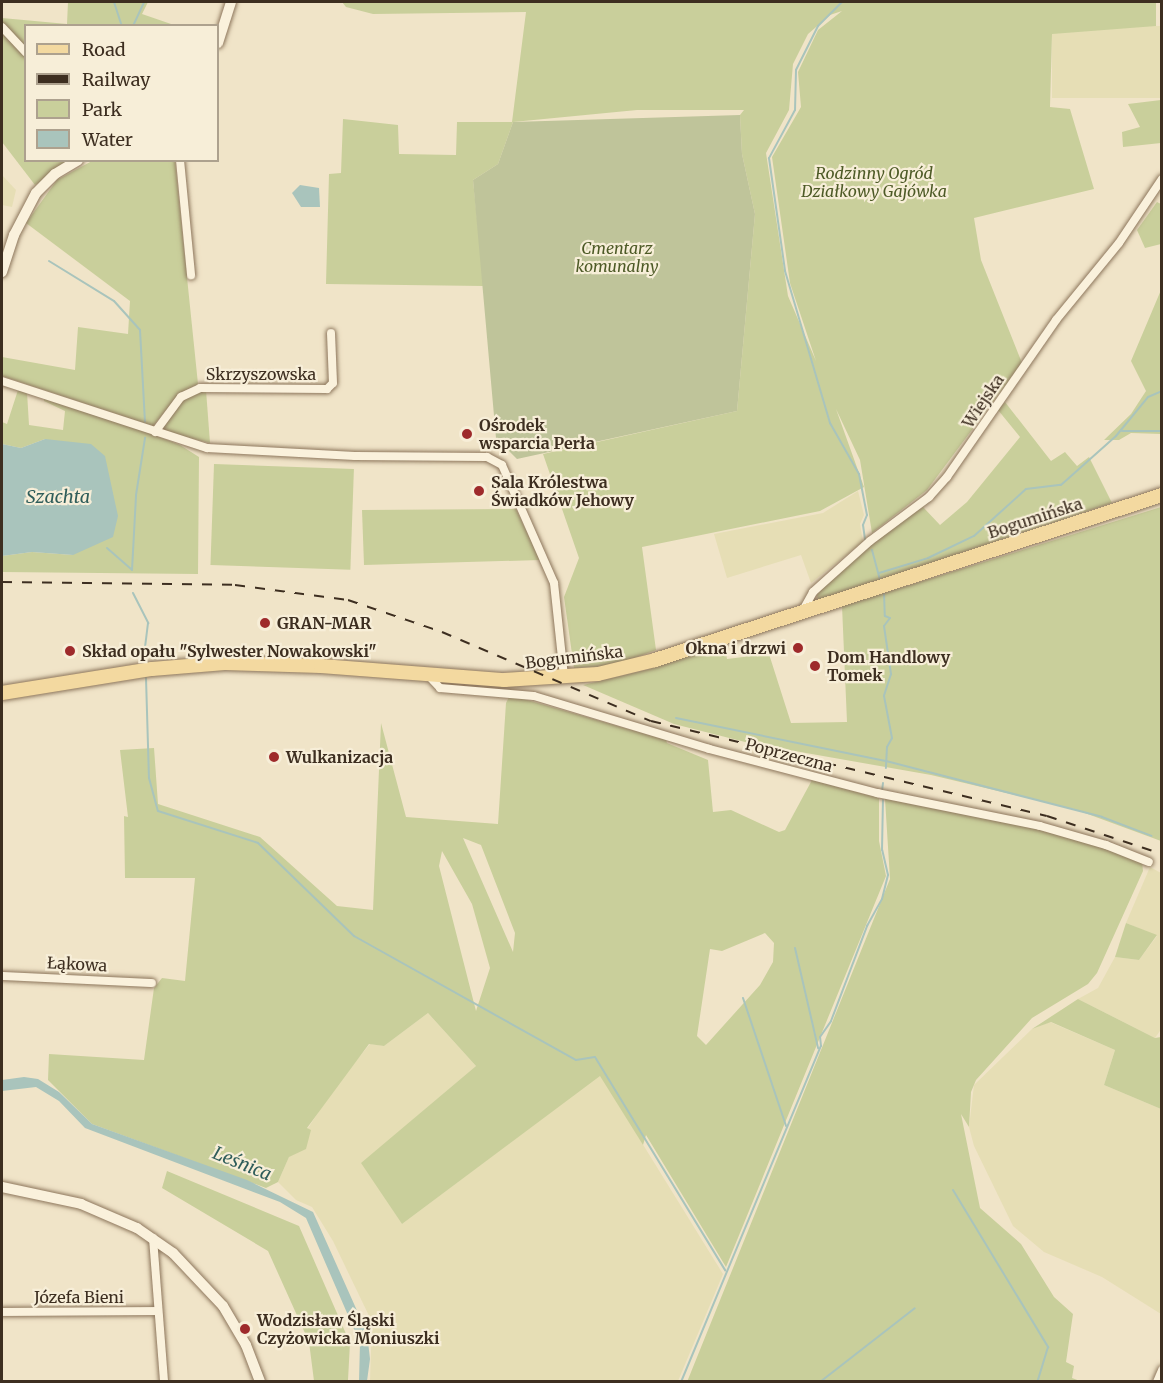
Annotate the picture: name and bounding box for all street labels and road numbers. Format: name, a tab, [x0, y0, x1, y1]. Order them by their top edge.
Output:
street label: Skrzyszowska	[206, 364, 316, 384]
street label: Wiejska	[958, 371, 1008, 431]
street label: Bogumińska	[985, 494, 1085, 542]
street label: Bogumińska	[524, 641, 624, 673]
street label: Poprzeczna	[743, 734, 835, 776]
street label: Łąkowa	[46, 953, 108, 975]
street label: Józefa Bieni	[34, 1287, 124, 1307]

